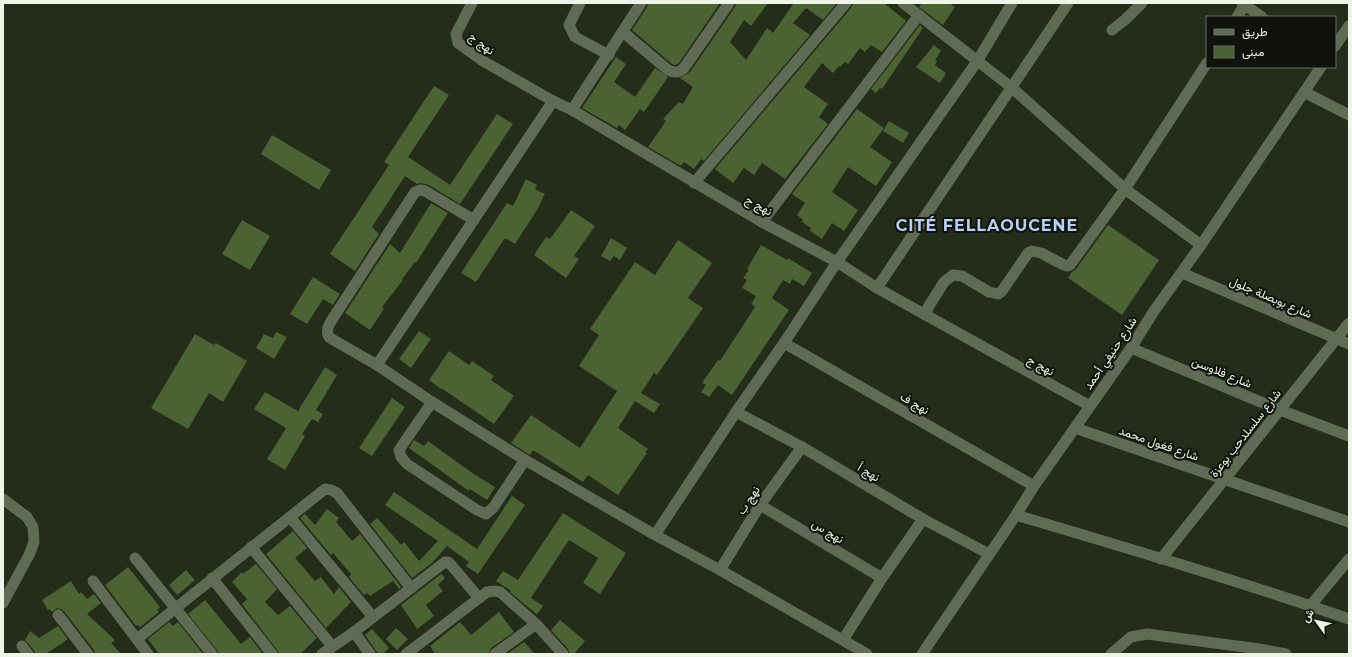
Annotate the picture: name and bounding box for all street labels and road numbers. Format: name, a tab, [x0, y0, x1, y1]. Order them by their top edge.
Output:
street label: نهج ج	[465, 28, 498, 59]
street label: نهج ج	[742, 191, 775, 220]
street label: شارع بوبصلة جلول	[1227, 273, 1314, 323]
street label: شارع حنيفي أحمد	[1080, 314, 1142, 394]
street label: نهج ج	[1024, 351, 1057, 380]
street label: شارع فلاوسن	[1189, 353, 1254, 393]
street label: شارع سلسلدحب بوعزة	[1206, 386, 1286, 481]
street label: نهج ف	[897, 389, 932, 419]
street label: شارع فغول محمد	[1116, 422, 1201, 466]
street label: نهج أ	[854, 459, 883, 486]
street label: نهج ب	[733, 483, 764, 518]
street label: نهج س	[808, 516, 847, 548]

